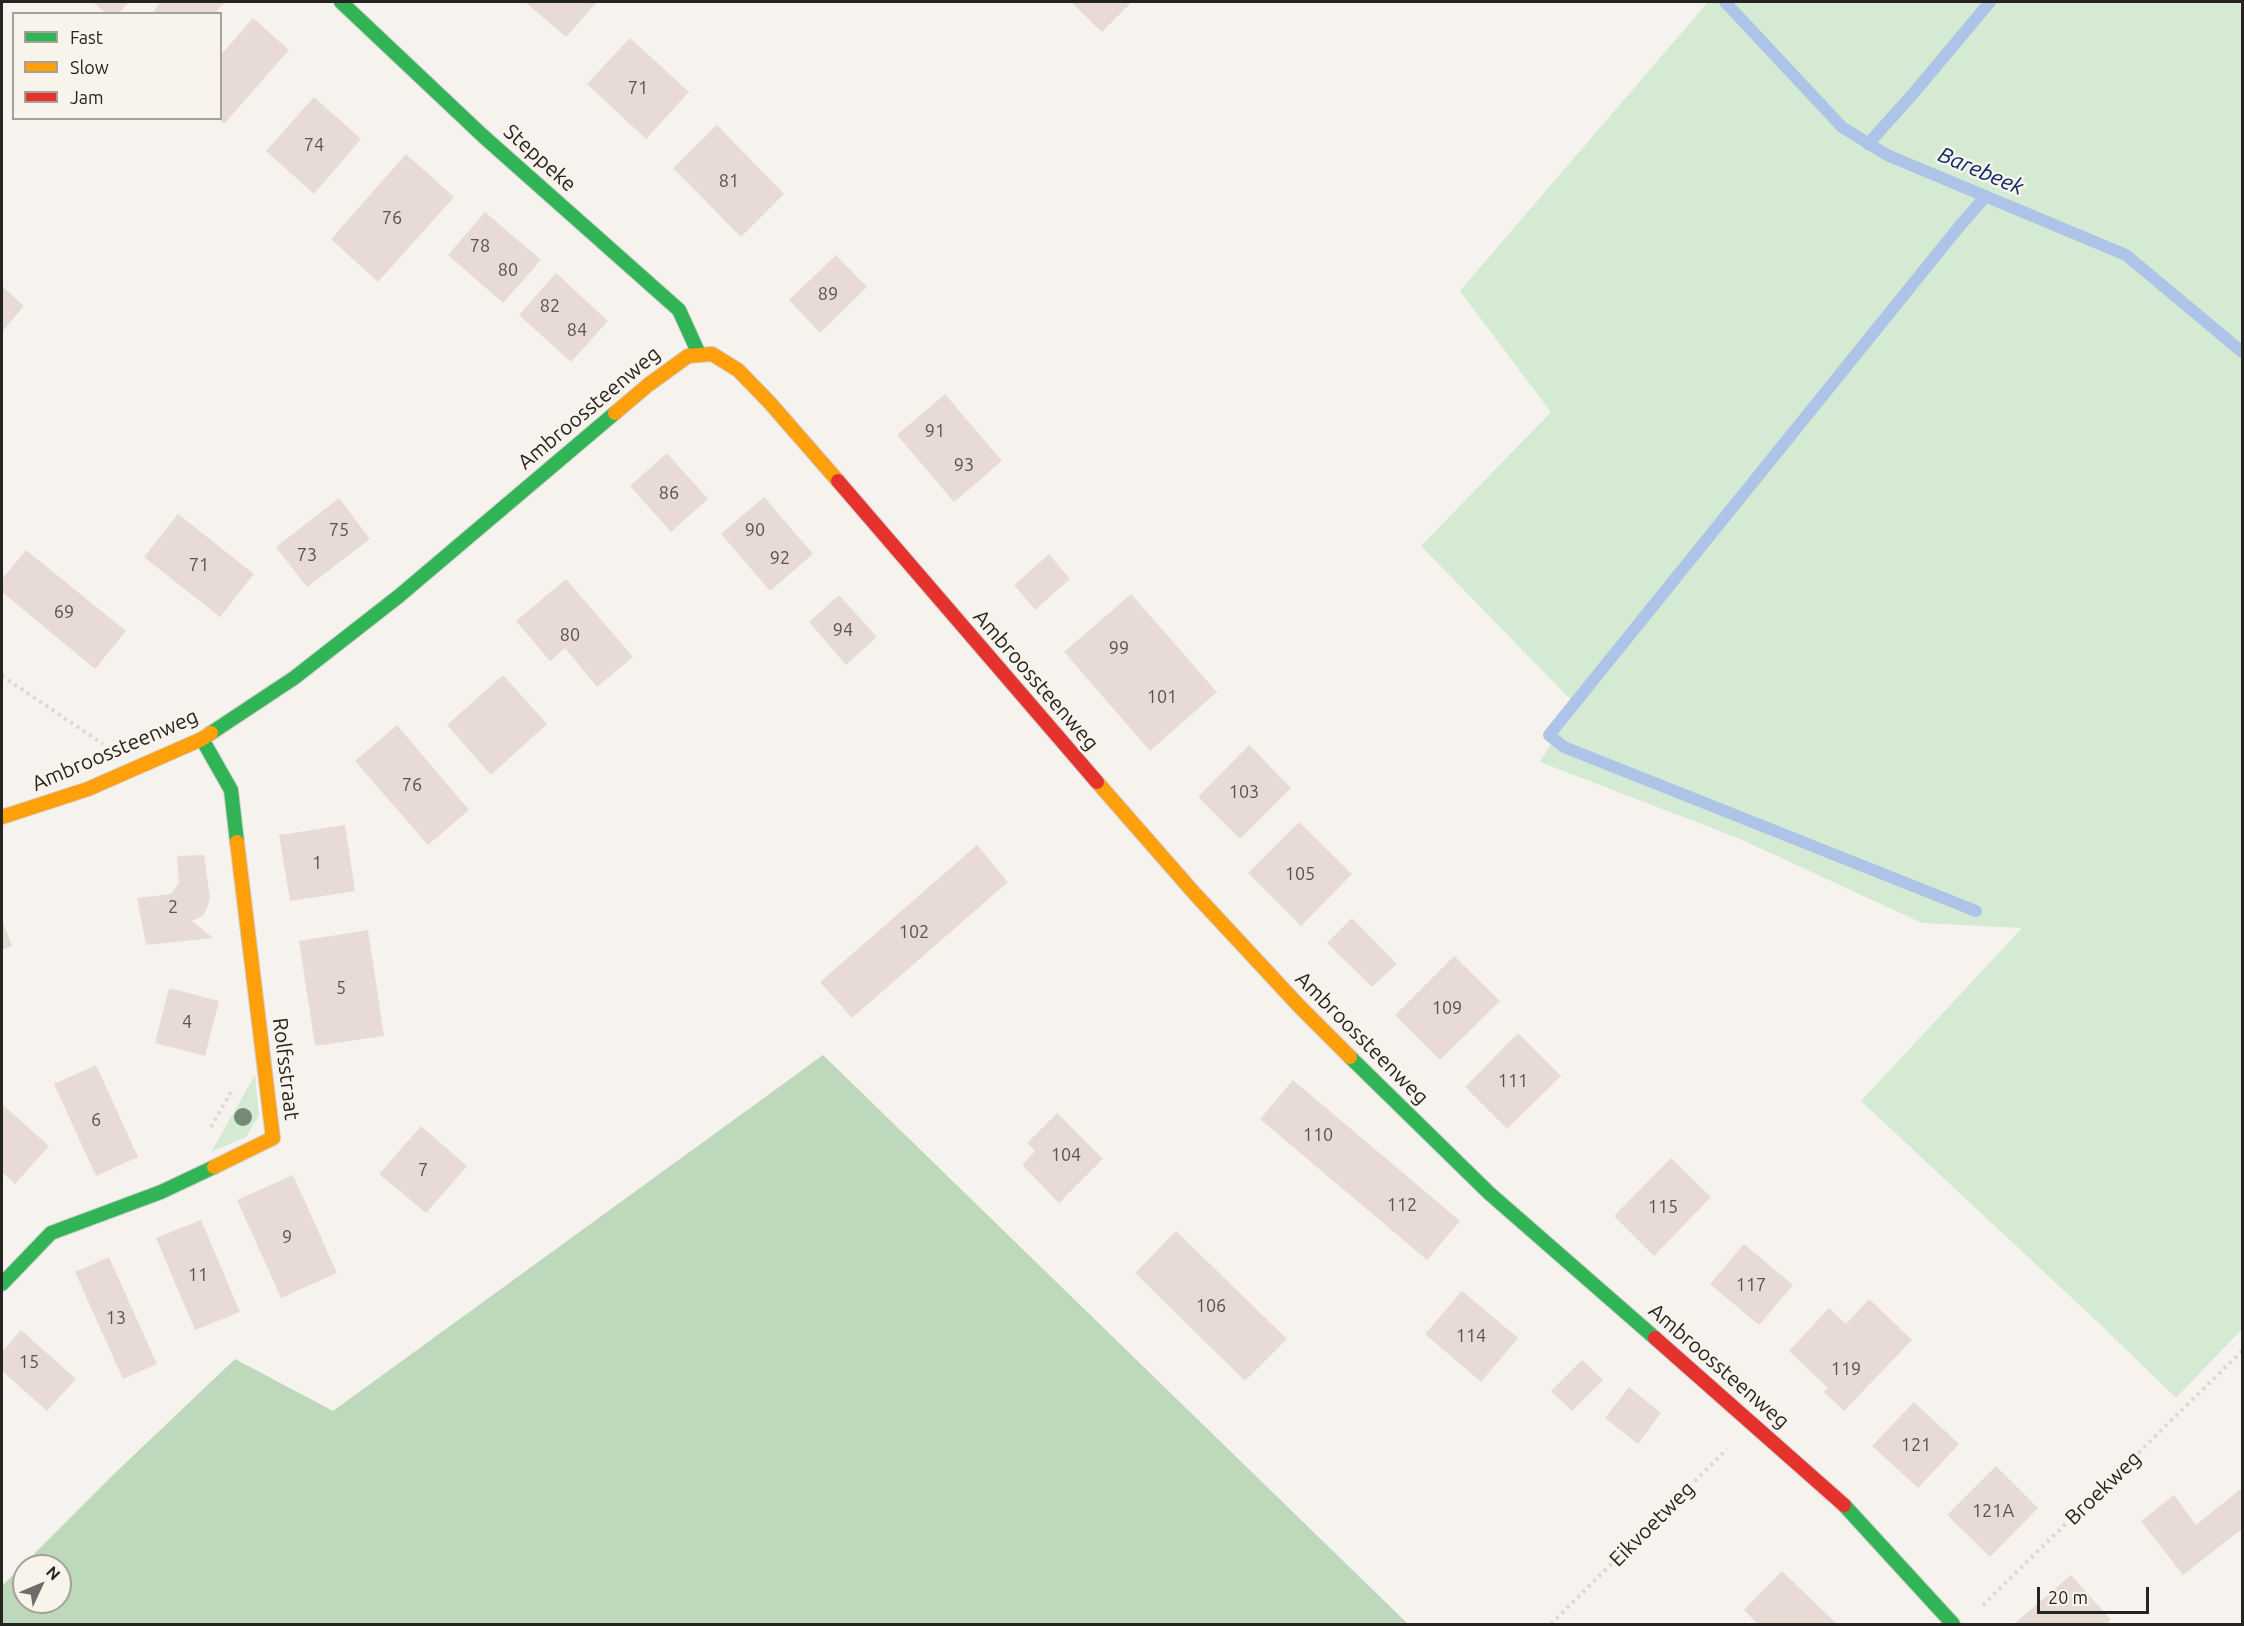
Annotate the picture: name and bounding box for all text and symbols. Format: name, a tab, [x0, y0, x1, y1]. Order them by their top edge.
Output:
legend	[12, 12, 222, 120]
text: Fast	[70, 27, 103, 47]
text: Slow	[70, 57, 109, 77]
house number: 71	[628, 77, 648, 99]
text: Jam	[70, 87, 104, 107]
street label: Steppeke	[499, 119, 581, 197]
house number: 74	[304, 134, 324, 156]
water label: Barebeek	[1934, 141, 2028, 201]
house number: 81	[719, 170, 739, 192]
house number: 76	[382, 207, 402, 229]
house number: 78	[470, 235, 490, 257]
house number: 80	[498, 259, 518, 281]
house number: 89	[818, 283, 838, 305]
house number: 82	[540, 295, 560, 317]
house number: 84	[567, 319, 587, 341]
street label: Ambroossteenweg	[513, 341, 665, 475]
house number: 91	[925, 420, 945, 442]
house number: 93	[954, 454, 974, 476]
house number: 86	[659, 482, 679, 504]
house number: 75	[329, 519, 349, 541]
house number: 90	[745, 519, 765, 541]
house number: 73	[297, 544, 317, 566]
house number: 92	[770, 547, 790, 569]
house number: 71	[189, 554, 209, 576]
house number: 69	[54, 601, 74, 623]
street label: Ambroossteenweg	[968, 605, 1104, 755]
house number: 94	[833, 619, 853, 641]
house number: 80	[560, 624, 580, 646]
house number: 99	[1109, 637, 1129, 659]
house number: 101	[1147, 686, 1177, 708]
street label: Ambroossteenweg	[28, 704, 202, 796]
house number: 76	[402, 774, 422, 796]
house number: 103	[1229, 781, 1259, 803]
house number: 1	[312, 852, 322, 874]
house number: 105	[1285, 863, 1315, 885]
house number: 2	[168, 896, 178, 918]
house number: 102	[899, 921, 929, 943]
street label: Ambroossteenweg	[1290, 966, 1434, 1110]
house number: 5	[336, 977, 346, 999]
house number: 109	[1432, 997, 1462, 1019]
house number: 4	[182, 1011, 192, 1033]
street label: Rolfsstraat	[267, 1016, 305, 1122]
house number: 111	[1498, 1070, 1528, 1092]
house number: 6	[91, 1109, 101, 1131]
house number: 110	[1303, 1124, 1333, 1146]
house number: 104	[1051, 1144, 1081, 1166]
house number: 7	[418, 1159, 428, 1181]
house number: 112	[1387, 1194, 1417, 1216]
house number: 115	[1648, 1196, 1678, 1218]
house number: 9	[282, 1226, 292, 1248]
house number: 11	[188, 1264, 208, 1286]
house number: 117	[1736, 1274, 1766, 1296]
house number: 106	[1196, 1295, 1226, 1317]
street label: Ambroossteenweg	[1644, 1298, 1794, 1434]
house number: 13	[106, 1307, 126, 1329]
house number: 114	[1456, 1325, 1486, 1347]
house number: 15	[19, 1351, 39, 1373]
house number: 119	[1831, 1358, 1861, 1380]
house number: 121	[1901, 1434, 1931, 1456]
street label: Broekweg	[2060, 1446, 2146, 1530]
street label: Eikvoetweg	[1604, 1476, 1700, 1572]
house number: 121A	[1972, 1500, 2014, 1522]
north arrow	[12, 1554, 72, 1614]
text: N	[43, 1562, 64, 1583]
scale bar	[2040, 1575, 2152, 1613]
text: 20 m	[2048, 1587, 2088, 1607]

